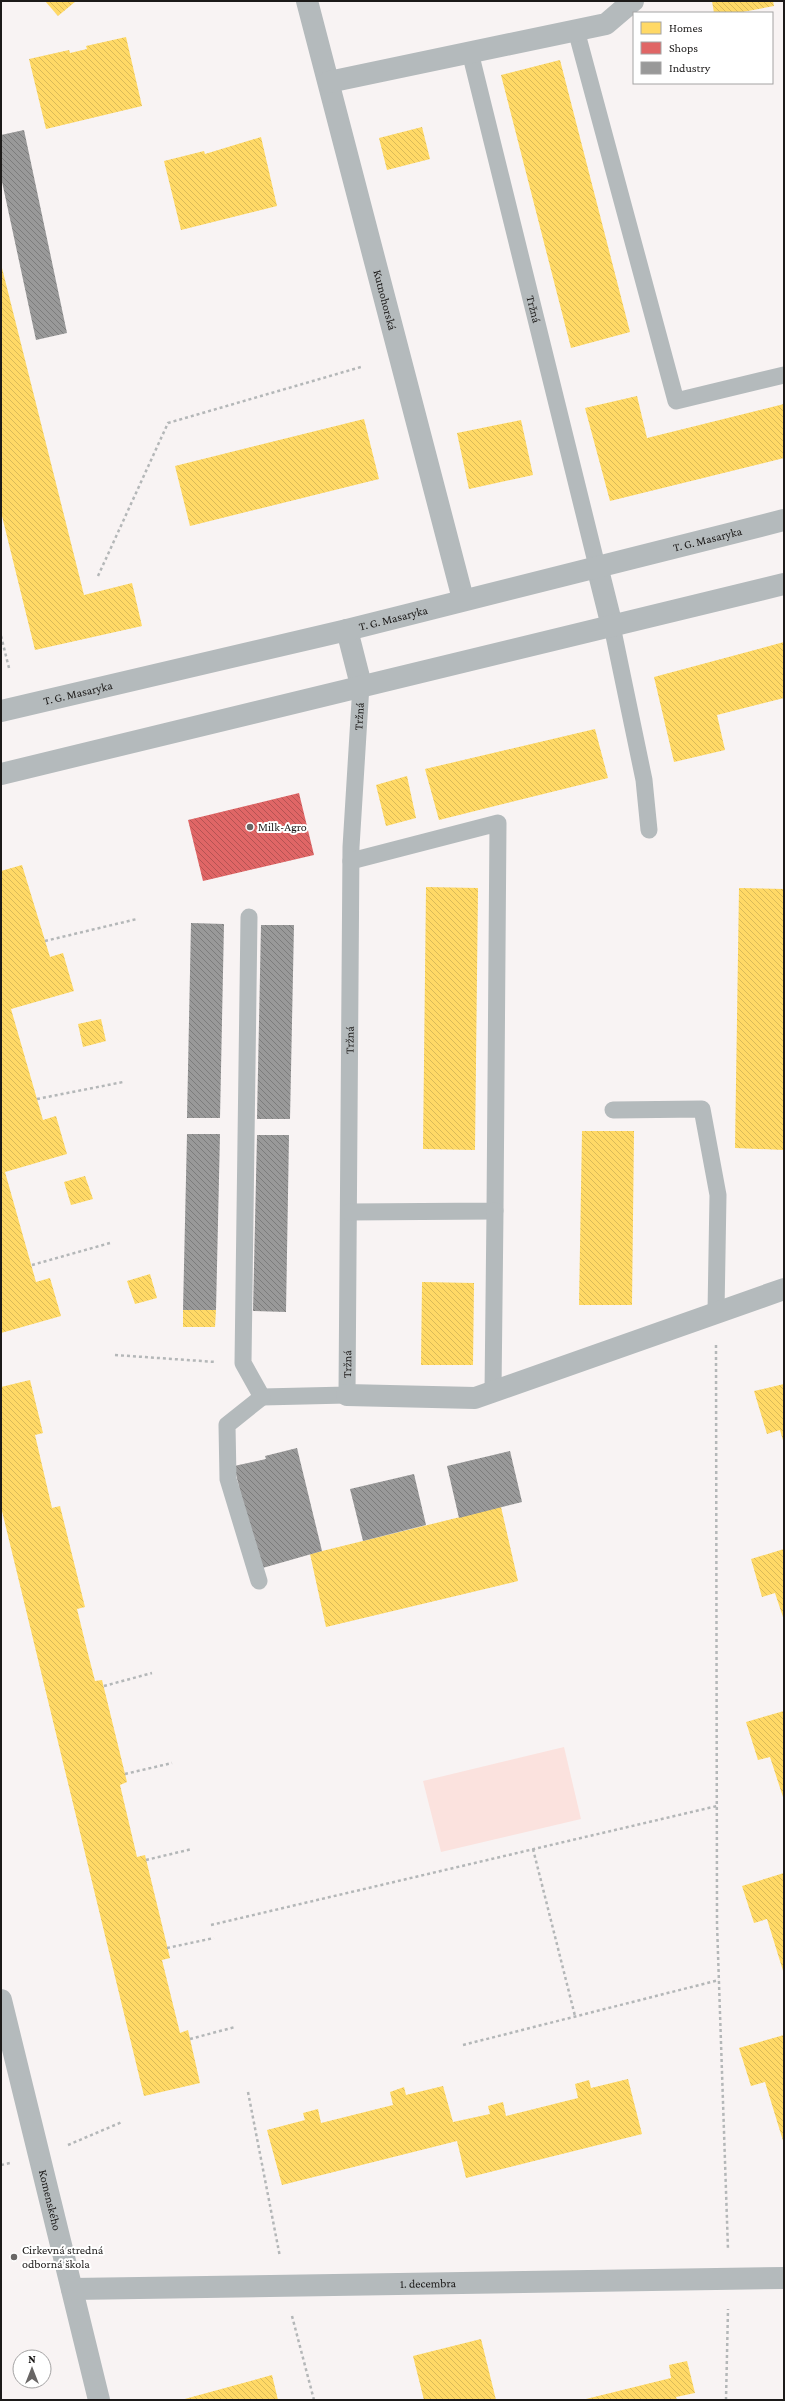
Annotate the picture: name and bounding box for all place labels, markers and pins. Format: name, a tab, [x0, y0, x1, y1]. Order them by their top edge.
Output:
place label: Milk-Agro	[258, 820, 307, 834]
marker: Milk-Agro	[245, 822, 255, 832]
place label: Cirkevná stredná odborná škola	[22, 2243, 104, 2271]
marker: Cirkevná stredná odborná škola	[9, 2252, 19, 2262]

